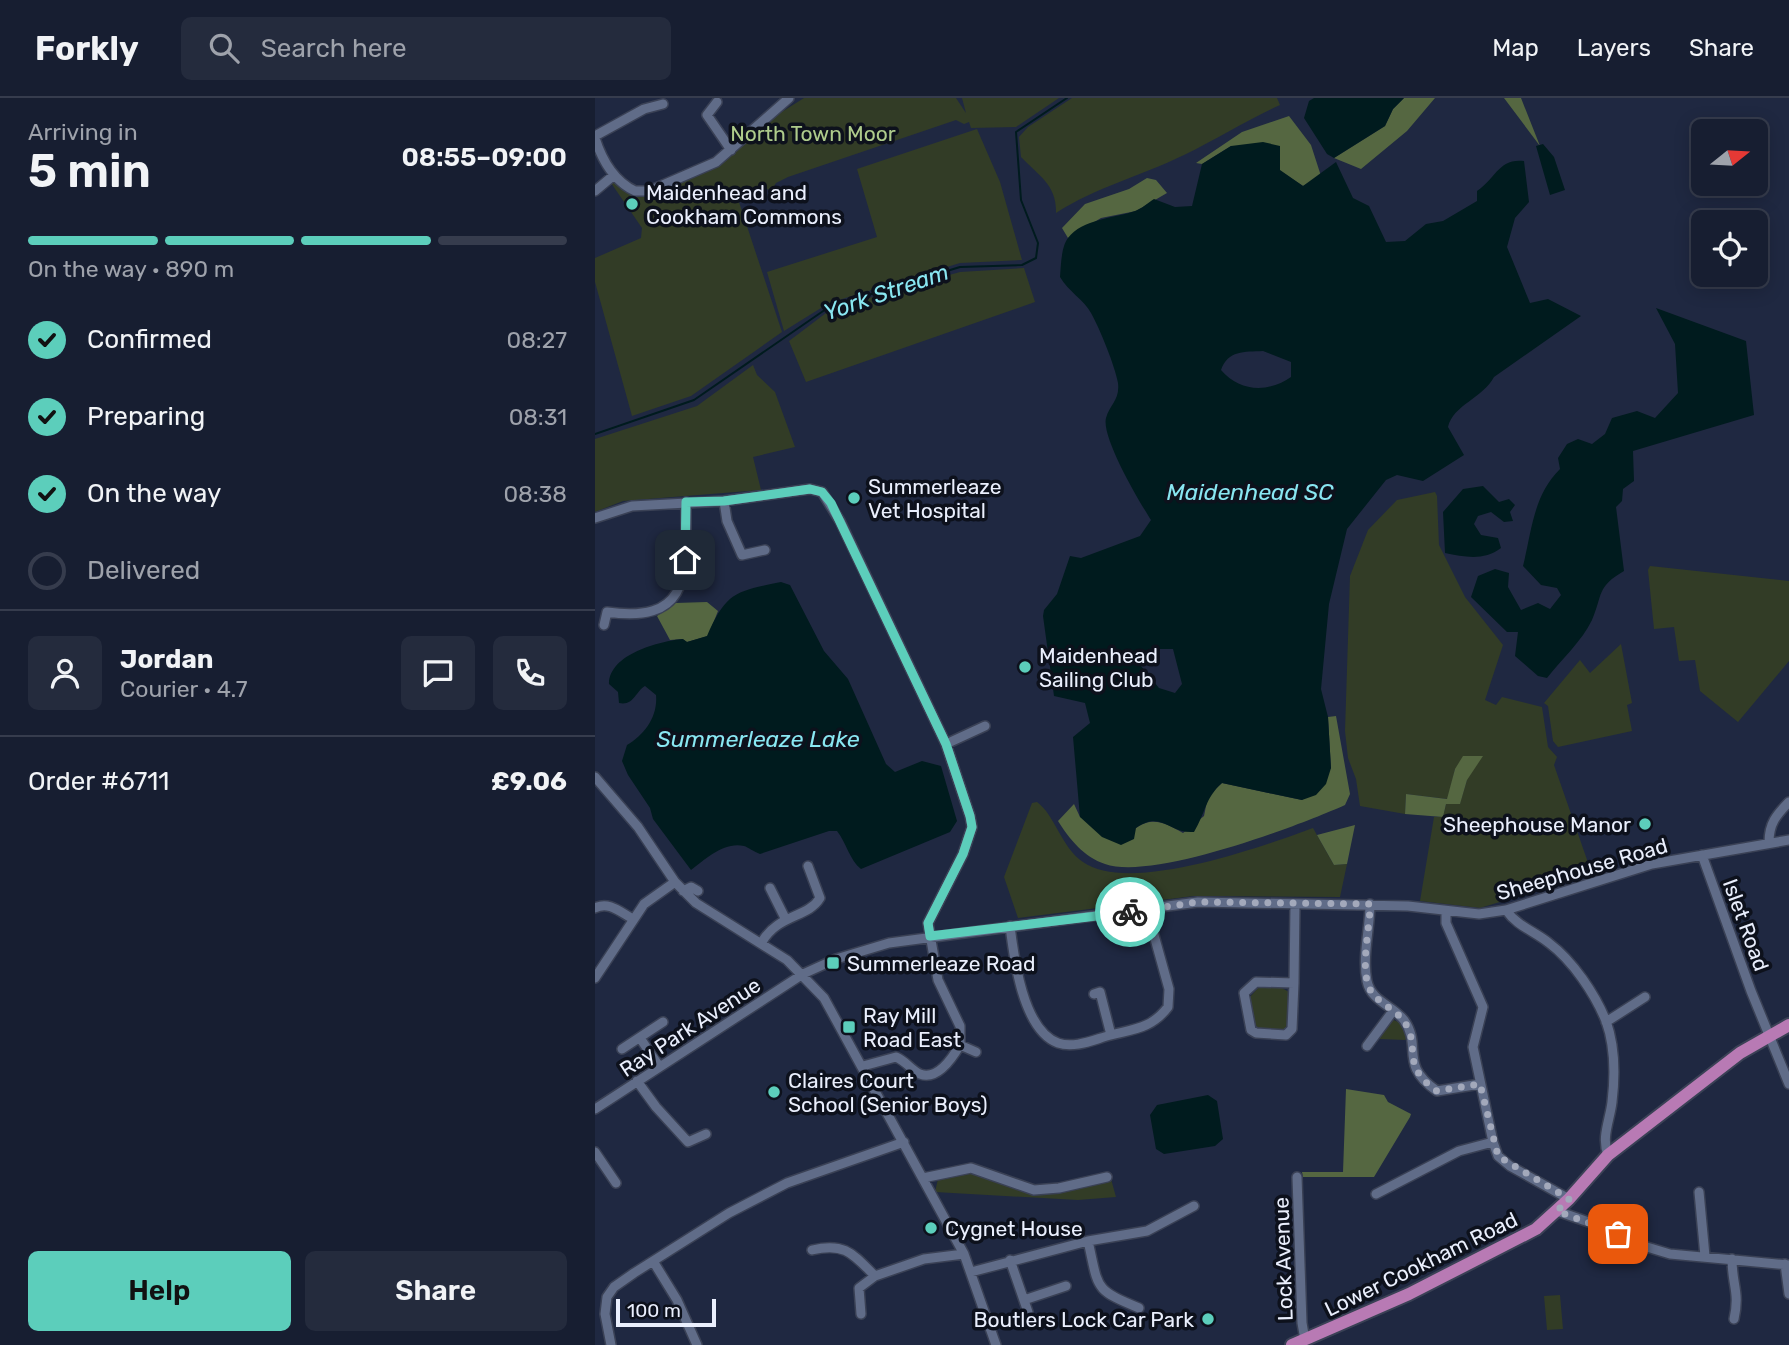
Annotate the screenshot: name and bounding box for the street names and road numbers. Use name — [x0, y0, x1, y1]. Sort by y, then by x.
street label: Sheephouse Road — [1494, 833, 1670, 905]
street label: Islet Road — [1718, 875, 1774, 975]
street label: Ray Park Avenue — [615, 972, 765, 1082]
street label: Lock Avenue — [1268, 1197, 1298, 1321]
street label: Lower Cookham Road — [1321, 1206, 1521, 1322]

